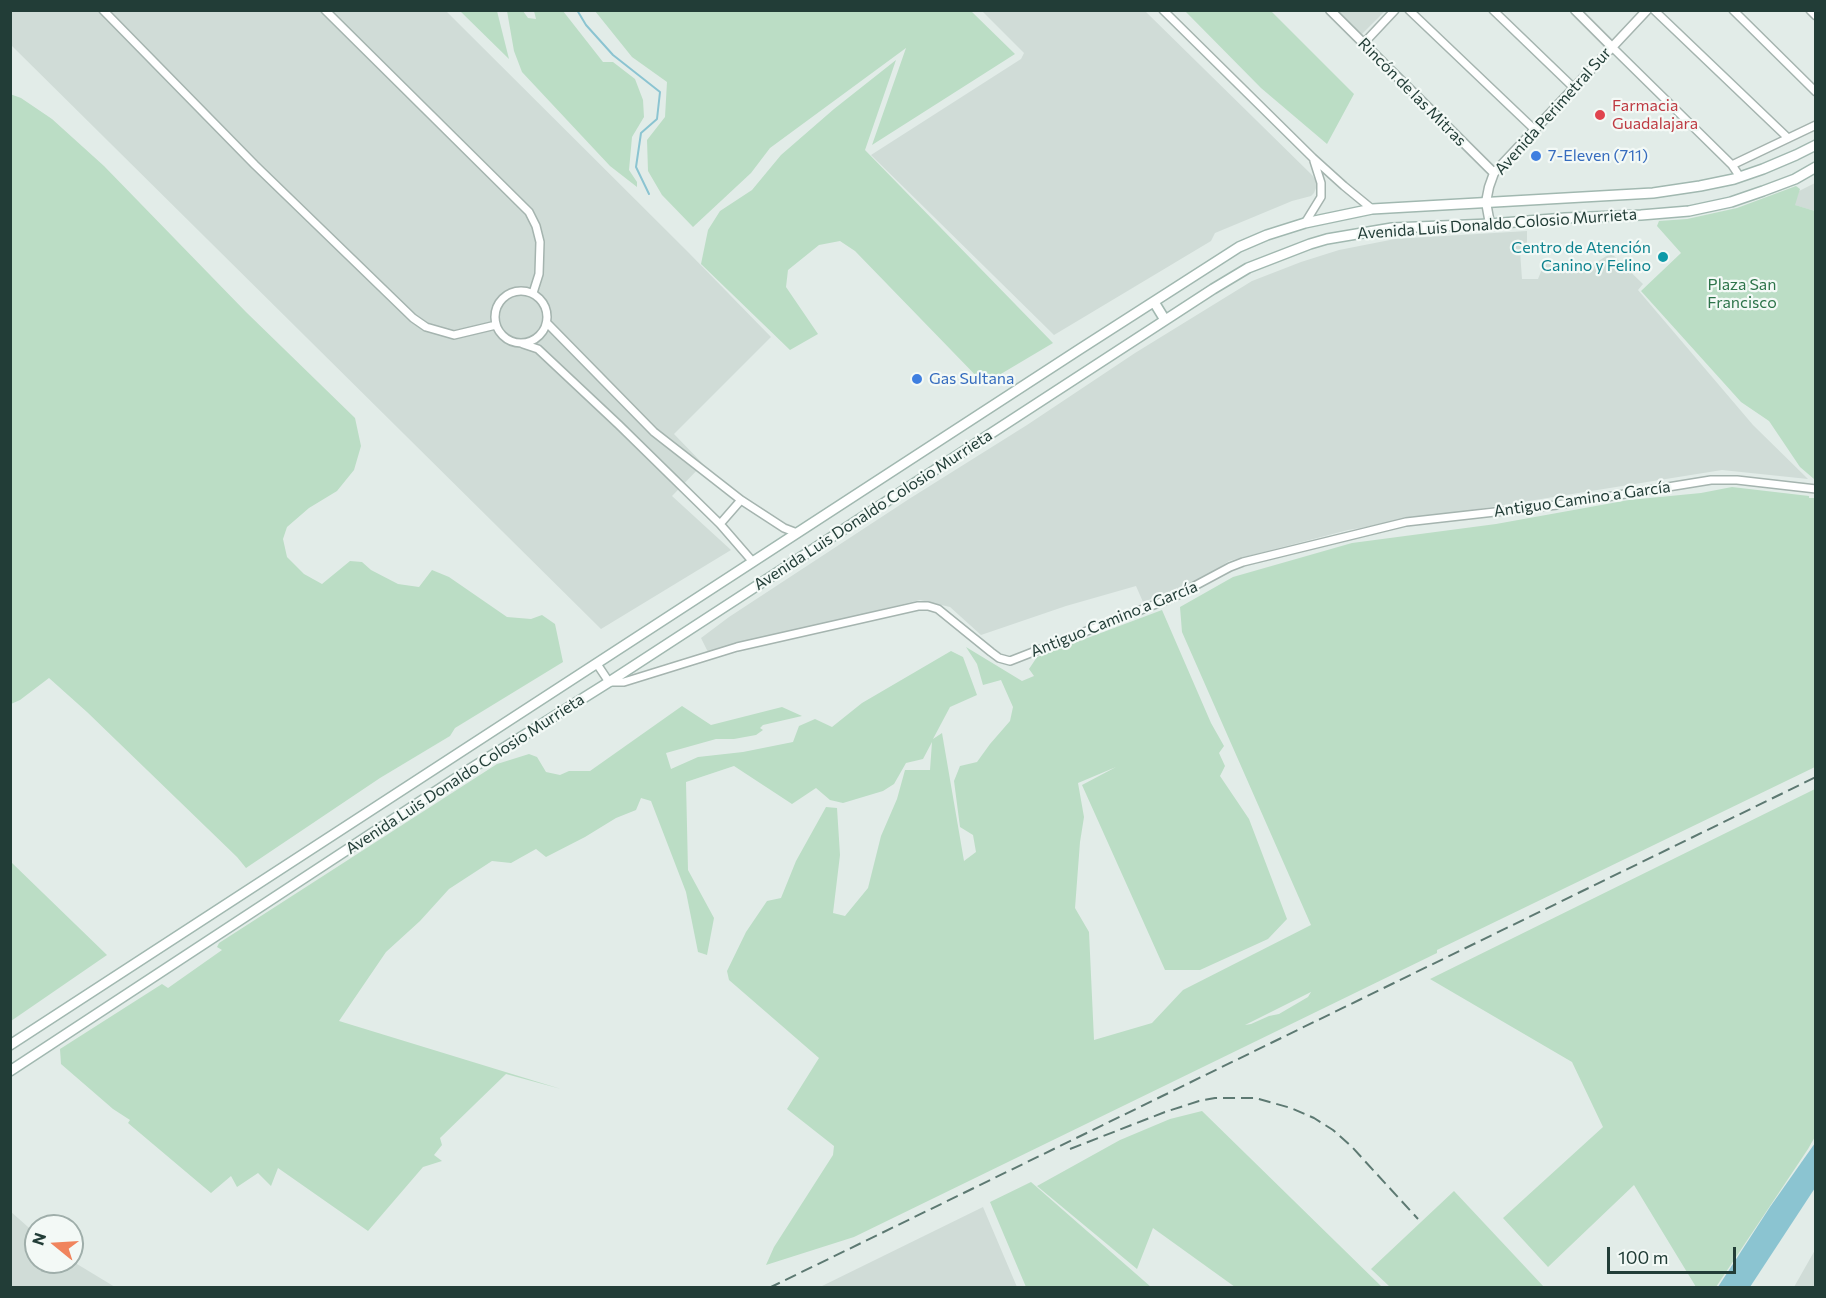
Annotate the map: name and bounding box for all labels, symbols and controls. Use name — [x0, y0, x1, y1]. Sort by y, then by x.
street label: Rincón de las Mitras — [1354, 34, 1470, 150]
street label: Avenida Perimetral Sur — [1491, 43, 1615, 179]
place label: Farmacia Guadalajara — [1612, 96, 1698, 134]
marker: Farmacia Guadalajara — [1593, 108, 1607, 122]
place label: 7-Eleven (711) — [1548, 146, 1648, 166]
marker: 7-Eleven (711) — [1529, 149, 1543, 163]
street label: Avenida Luis Donaldo Colosio Murrieta — [1356, 205, 1638, 243]
place label: Centro de Atención Canino y Felino — [1511, 238, 1651, 276]
marker: Centro de Atención Canino y Felino — [1656, 250, 1670, 264]
park label: Plaza San Francisco — [1707, 275, 1777, 313]
place label: Gas Sultana — [929, 369, 1014, 389]
marker: Gas Sultana — [910, 372, 924, 386]
street label: Avenida Luis Donaldo Colosio Murrieta — [750, 426, 996, 594]
street label: Antiguo Camino a García — [1492, 477, 1672, 521]
street label: Antiguo Camino a García — [1028, 577, 1200, 661]
street label: Avenida Luis Donaldo Colosio Murrieta — [342, 690, 588, 858]
north arrow — [24, 1214, 84, 1274]
text: N — [27, 1230, 49, 1248]
scale bar — [1610, 1235, 1739, 1273]
text: 100 m — [1618, 1246, 1668, 1268]

